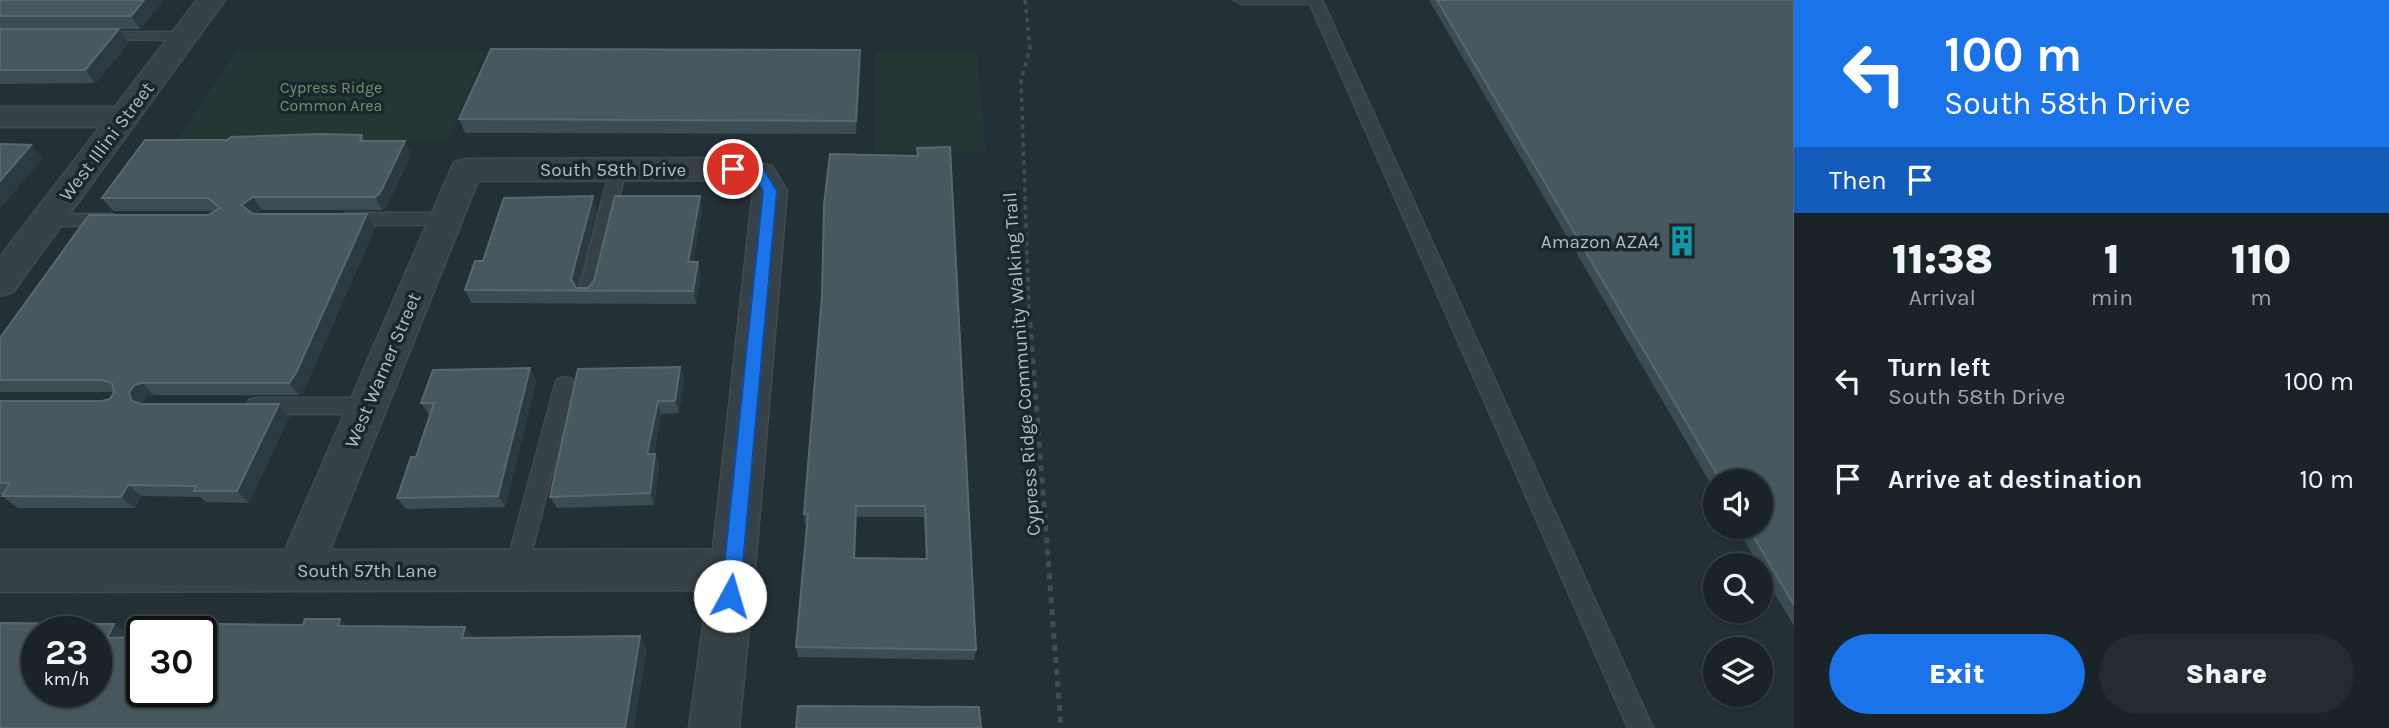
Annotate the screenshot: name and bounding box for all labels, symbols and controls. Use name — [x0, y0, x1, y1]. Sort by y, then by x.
text: 100 m — [1944, 26, 2082, 83]
icon: left — [1829, 28, 1920, 119]
street label: West Illini Street — [55, 78, 159, 205]
park label: Cypress Ridge Common Area — [280, 78, 382, 115]
text: South 58th Drive — [1944, 85, 2191, 122]
pin — [703, 139, 763, 199]
icon: arrive — [714, 150, 752, 188]
street label: South 58th Drive — [540, 159, 686, 181]
icon: arrive — [1901, 161, 1939, 199]
text: Then — [1829, 165, 1887, 196]
street label: Cypress Ridge Community Walking Trail — [999, 191, 1045, 537]
building icon: Amazon AZA4 — [1665, 224, 1699, 258]
place label: Amazon AZA4 — [1541, 231, 1659, 253]
text: 11:38 — [1892, 234, 1993, 284]
text: 1 — [2104, 234, 2120, 284]
text: 110 — [2231, 234, 2291, 284]
text: Arrival — [1909, 284, 1976, 311]
text: min — [2091, 284, 2133, 311]
text: m — [2250, 284, 2272, 311]
street label: West Warner Street — [340, 290, 426, 451]
text: Turn left — [1888, 352, 1990, 383]
icon: left — [1829, 362, 1867, 400]
text: 100 m — [2284, 366, 2354, 397]
text: South 58th Drive — [1888, 383, 2065, 410]
icon: arrive — [1829, 460, 1867, 498]
text: Arrive at destination — [1888, 464, 2142, 495]
text: 10 m — [2299, 464, 2354, 495]
map controls — [1703, 469, 1773, 707]
button: sound — [1703, 469, 1773, 539]
button: search — [1703, 553, 1773, 623]
position arrow — [693, 559, 767, 633]
street label: South 57th Lane — [297, 560, 437, 582]
speed limit sign: 30 — [126, 616, 217, 707]
text: 23 — [45, 632, 88, 673]
button: Exit — [1829, 634, 2085, 714]
button: Share — [2099, 634, 2354, 714]
button: layers — [1703, 637, 1773, 707]
text: km/h — [44, 668, 89, 690]

